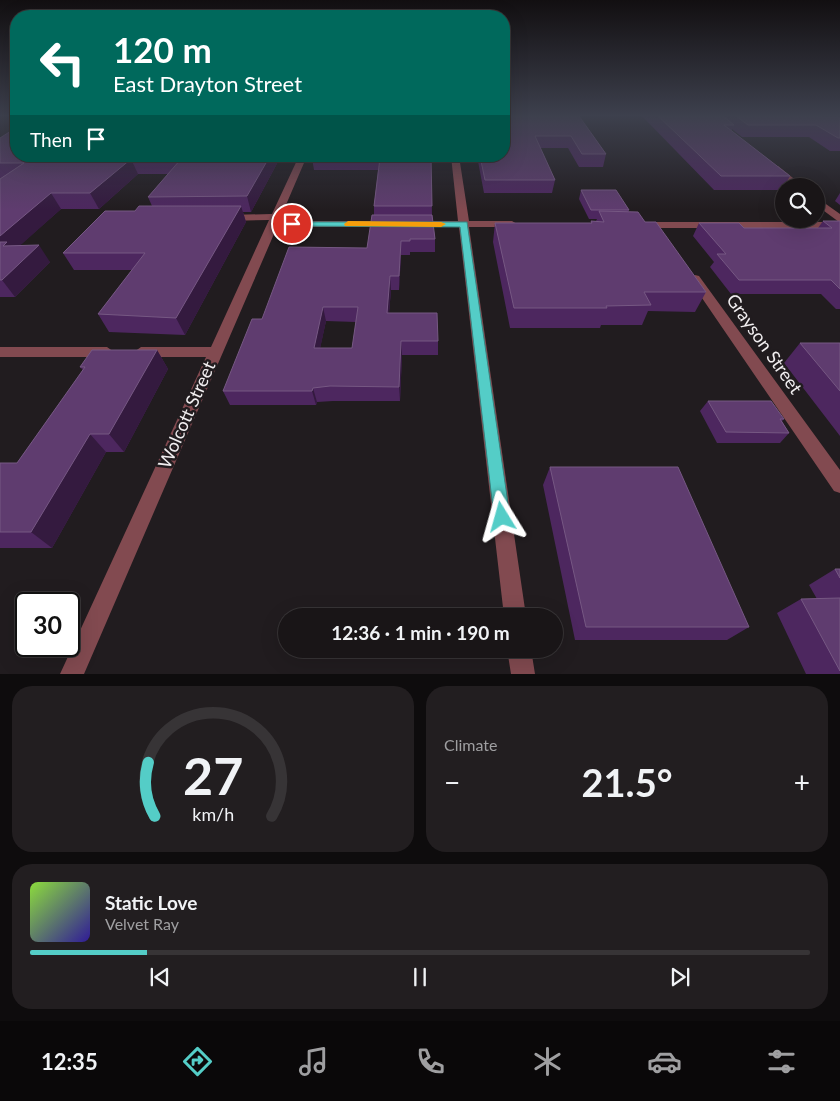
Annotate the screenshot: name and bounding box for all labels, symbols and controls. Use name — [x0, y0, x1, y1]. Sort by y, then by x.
text: 120 m — [113, 28, 212, 70]
icon: left — [30, 30, 95, 95]
text: East Drayton Street — [113, 70, 302, 97]
icon: arrive — [82, 125, 110, 153]
text: Then — [30, 128, 72, 151]
map controls — [775, 178, 825, 228]
button: search — [775, 178, 825, 228]
pin — [271, 203, 313, 245]
icon: arrive — [278, 210, 306, 238]
street label: Grayson Street — [722, 289, 808, 398]
street label: Wolcott Street — [153, 357, 220, 472]
position arrow — [475, 490, 527, 542]
speed limit sign: 30 — [15, 592, 80, 657]
text: 12:36 · 1 min · 190 m — [331, 621, 510, 644]
text: Climate — [444, 735, 497, 754]
text: 27 — [183, 744, 243, 806]
text: 21.5° — [582, 759, 672, 805]
text: − — [444, 765, 460, 799]
text: + — [794, 765, 810, 799]
text: km/h — [192, 803, 234, 825]
text: Static Love — [105, 891, 197, 914]
text: Velvet Ray — [105, 914, 179, 933]
icon: previous — [146, 963, 174, 991]
icon: pause — [406, 963, 434, 991]
icon: next — [666, 963, 694, 991]
icon: directions — [180, 1044, 215, 1079]
icon: music — [296, 1044, 331, 1079]
icon: phone — [413, 1044, 448, 1079]
icon: climate — [530, 1044, 565, 1079]
icon: car — [647, 1044, 682, 1079]
icon: filters — [764, 1044, 799, 1079]
text: 12:35 — [41, 1048, 98, 1075]

